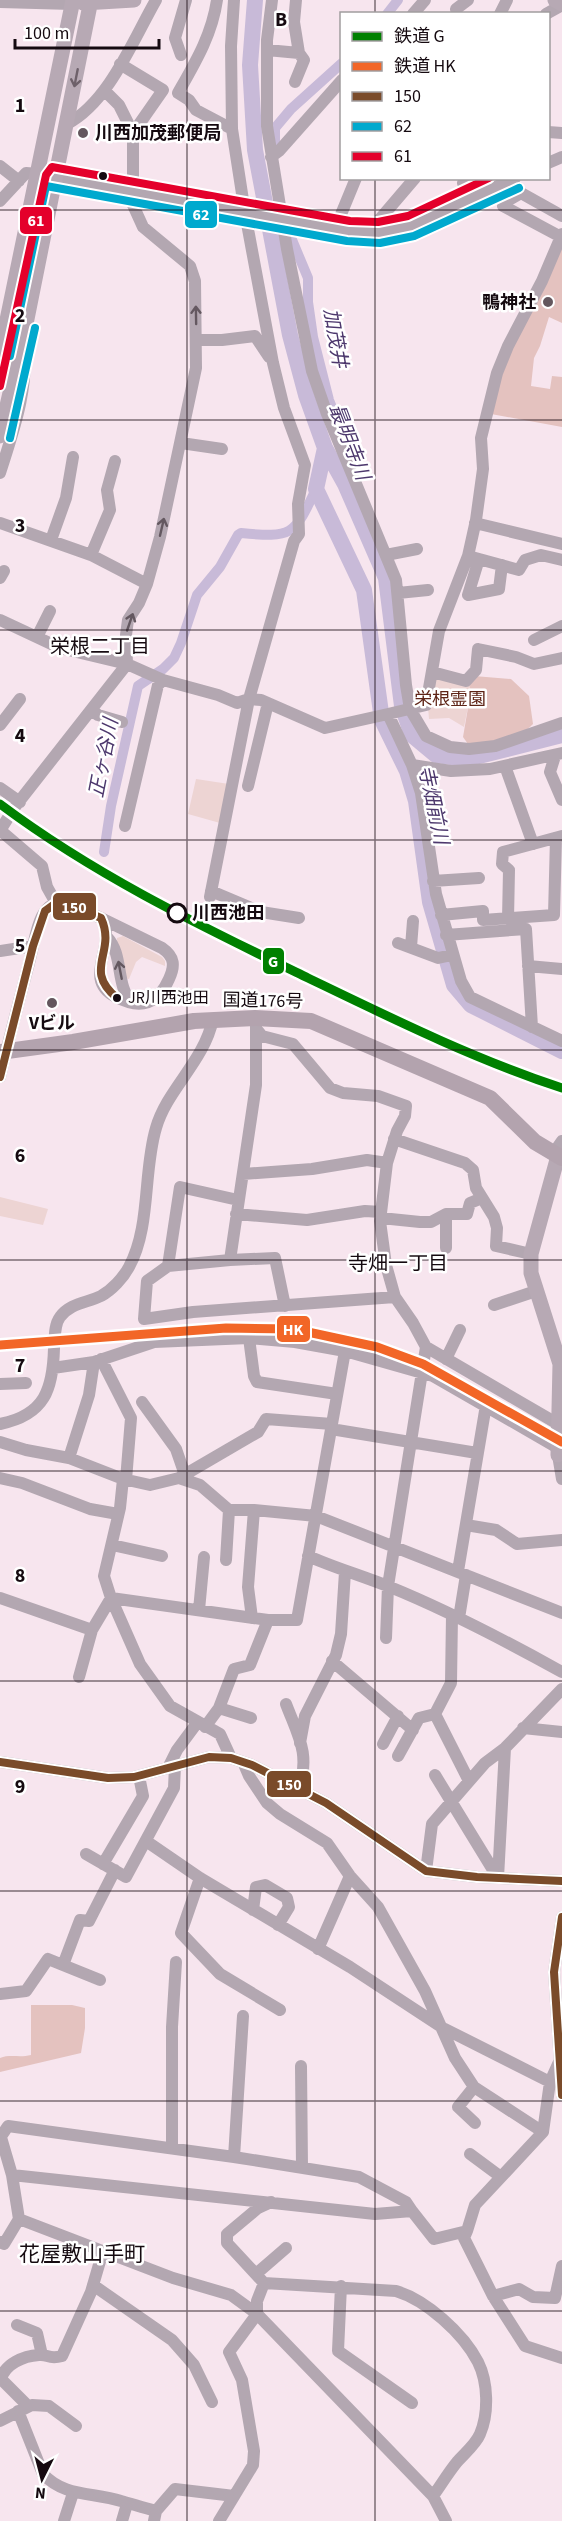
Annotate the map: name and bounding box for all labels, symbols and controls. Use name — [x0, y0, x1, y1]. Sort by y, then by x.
text: B — [275, 6, 287, 34]
scale bar — [15, 12, 159, 50]
legend — [340, 12, 550, 180]
text: 100 m — [24, 21, 69, 46]
text: 鉄道 G — [394, 24, 445, 49]
text: 鉄道 HK — [394, 54, 456, 79]
one-way arrow — [70, 68, 81, 87]
text: 150 — [394, 84, 421, 109]
text: 1 — [15, 92, 25, 120]
text: 62 — [394, 114, 412, 139]
place label: 川西加茂郵便局 — [95, 121, 221, 146]
marker: 川西加茂郵便局 — [76, 126, 90, 140]
text: 61 — [394, 144, 412, 169]
unlabelled marker — [97, 170, 109, 182]
line badge: 62 — [184, 200, 218, 229]
text: 62 — [193, 204, 209, 226]
line badge: 61 — [19, 206, 53, 235]
text: 61 — [28, 210, 44, 232]
place label: 鴨神社 — [482, 290, 536, 315]
marker: 鴨神社 — [541, 295, 555, 309]
text: 2 — [15, 302, 25, 330]
one-way arrow — [190, 305, 201, 325]
water label: 加茂井 — [316, 306, 354, 372]
water label: 最明寺川 — [322, 400, 377, 486]
text: 3 — [15, 512, 25, 540]
one-way arrow — [157, 518, 169, 537]
one-way arrow — [125, 613, 136, 632]
district label: 栄根二丁目 — [50, 633, 150, 661]
park label: 栄根霊園 — [414, 687, 486, 712]
water label: 正ヶ谷川 — [83, 714, 126, 800]
text: 4 — [15, 722, 26, 750]
water label: 寺畑前川 — [411, 763, 455, 849]
line badge: 150 — [52, 892, 97, 921]
text: 150 — [61, 897, 87, 919]
place label: 川西池田 — [192, 901, 264, 926]
marker: 川西池田 — [167, 903, 187, 923]
text: 5 — [15, 932, 25, 960]
line badge: G — [262, 947, 285, 975]
text: G — [268, 951, 278, 973]
one-way arrow — [114, 961, 125, 980]
place label: JR川西池田 — [128, 987, 209, 1009]
street label: 国道176号 — [222, 988, 304, 1014]
marker: JR川西池田 — [111, 992, 123, 1004]
marker: Vビル — [45, 996, 59, 1010]
place label: Vビル — [28, 1011, 75, 1036]
text: 6 — [15, 1142, 25, 1170]
district label: 寺畑一丁目 — [348, 1250, 448, 1278]
line badge: HK — [276, 1315, 311, 1343]
text: HK — [283, 1319, 303, 1341]
text: 7 — [15, 1352, 25, 1380]
text: 8 — [15, 1562, 25, 1590]
line badge: 150 — [266, 1770, 312, 1798]
text: 9 — [15, 1773, 25, 1801]
text: 150 — [276, 1774, 302, 1796]
district label: 花屋敷山手町 — [19, 2239, 145, 2269]
north arrow — [12, 2449, 72, 2509]
text: N — [34, 2481, 47, 2504]

